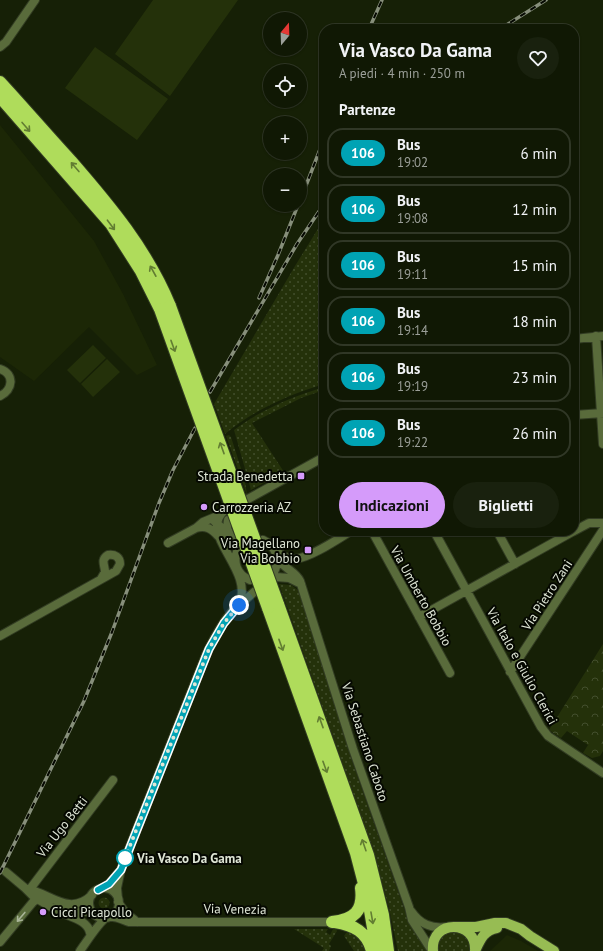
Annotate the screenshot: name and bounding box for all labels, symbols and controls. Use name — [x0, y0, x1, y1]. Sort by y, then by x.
north arrow — [263, 12, 307, 56]
map controls — [263, 12, 307, 212]
button: heart — [517, 37, 559, 79]
text: Via Vasco Da Gama — [339, 38, 492, 62]
button: locate — [263, 64, 307, 108]
text: A piedi · 4 min · 250 m — [339, 65, 465, 82]
text: Partenze — [339, 100, 396, 119]
button: + — [263, 116, 307, 160]
one-way arrow — [21, 121, 30, 132]
text: Bus — [397, 135, 420, 154]
text: 106 — [351, 144, 375, 162]
text: 6 min — [520, 144, 557, 163]
text: 19:02 — [397, 154, 428, 171]
one-way arrow — [71, 162, 80, 172]
button: − — [263, 168, 307, 212]
text: Bus — [397, 191, 420, 210]
text: 106 — [351, 200, 375, 218]
text: 12 min — [512, 200, 557, 219]
text: 19:08 — [397, 210, 428, 227]
one-way arrow — [107, 219, 115, 230]
text: Bus — [397, 247, 420, 266]
text: 106 — [351, 256, 375, 274]
text: 15 min — [512, 256, 557, 275]
one-way arrow — [149, 265, 156, 277]
text: 19:11 — [397, 266, 428, 283]
text: Bus — [397, 303, 420, 322]
text: 106 — [351, 312, 375, 330]
text: 18 min — [512, 312, 557, 331]
text: 19:14 — [397, 322, 428, 339]
one-way arrow — [170, 339, 178, 351]
text: Bus — [397, 359, 420, 378]
text: 106 — [351, 368, 375, 386]
text: 23 min — [512, 368, 557, 387]
text: 19:19 — [397, 378, 428, 395]
text: Bus — [397, 415, 420, 434]
text: 106 — [351, 424, 375, 442]
text: 26 min — [512, 424, 557, 443]
text: 19:22 — [397, 434, 428, 451]
one-way arrow — [217, 442, 225, 454]
place label: Strada Benedetta — [197, 468, 293, 485]
marker: Strada Benedetta — [296, 471, 306, 481]
button: Indicazioni — [339, 482, 445, 528]
button: Biglietti — [453, 482, 559, 528]
place label: Carrozzeria AZ — [212, 499, 291, 516]
marker: Carrozzeria AZ — [199, 502, 209, 512]
place label: Via Magellano Via Bobbio — [220, 535, 300, 567]
street label: Via Umberto Bobbio — [386, 542, 456, 649]
marker: Via Magellano Via Bobbio — [303, 545, 313, 555]
street label: Via Pietro Zani — [517, 556, 576, 634]
your location — [229, 595, 249, 615]
street label: Via Italo e Giulio Clerici — [482, 604, 561, 727]
one-way arrow — [278, 638, 286, 650]
street label: Via Sebastiano Caboto — [337, 679, 392, 804]
one-way arrow — [316, 717, 324, 729]
one-way arrow — [322, 760, 330, 772]
street label: Via Ugo Betti — [32, 793, 91, 862]
one-way arrow — [360, 838, 367, 851]
marker: Via Vasco Da Gama — [116, 849, 134, 867]
place label: Via Vasco Da Gama — [136, 850, 242, 867]
street label: Via Venezia — [202, 900, 267, 918]
place label: Cicci Picapollo — [51, 904, 132, 921]
marker: Cicci Picapollo — [38, 907, 48, 917]
one-way arrow — [368, 911, 376, 924]
one-way arrow — [16, 912, 25, 923]

